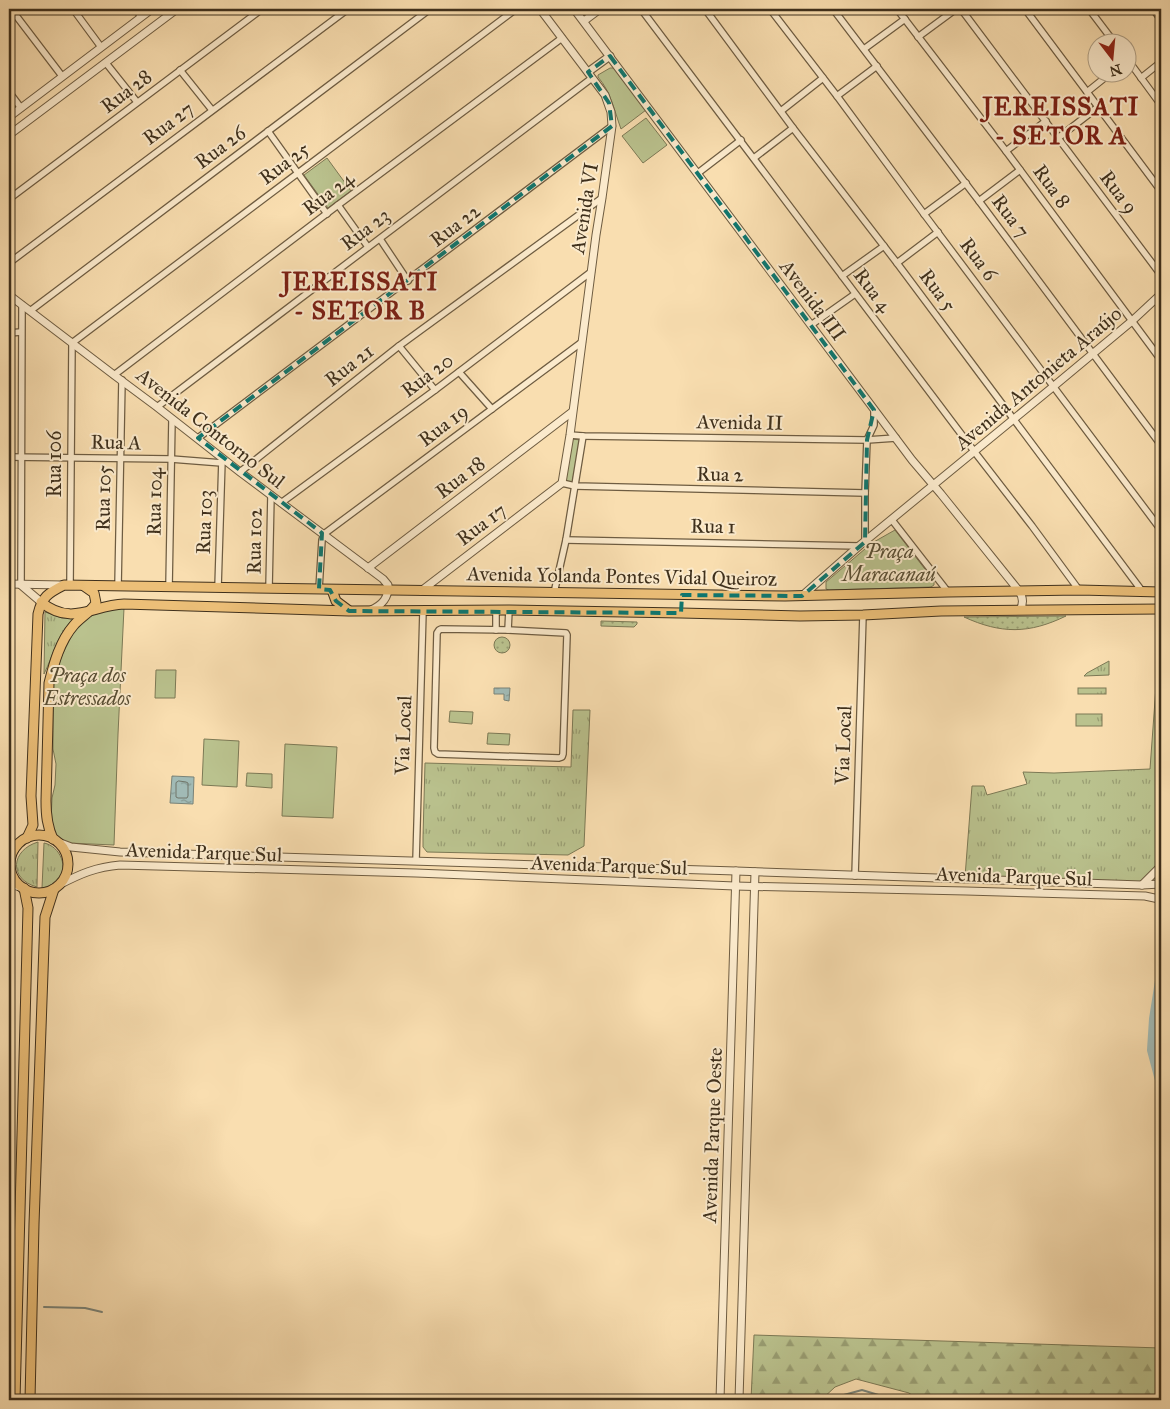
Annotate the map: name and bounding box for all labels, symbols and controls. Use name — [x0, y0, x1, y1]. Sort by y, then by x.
north arrow — [1088, 32, 1138, 82]
text: N — [1107, 60, 1123, 80]
street label: Rua 28 — [96, 64, 156, 118]
district label: JEREISSATI - SETOR A — [979, 91, 1140, 151]
street label: Rua 27 — [138, 96, 198, 150]
street label: Rua 26 — [190, 120, 251, 174]
street label: Rua 25 — [254, 136, 314, 190]
street label: Rua 8 — [1028, 160, 1076, 212]
street label: Avenida VI — [565, 161, 603, 256]
street label: Rua 24 — [297, 165, 359, 220]
street label: Rua 9 — [1095, 166, 1143, 218]
street label: Rua 7 — [987, 190, 1035, 242]
street label: Rua 22 — [425, 198, 485, 252]
street label: Rua 23 — [336, 203, 394, 255]
street label: Rua 6 — [955, 233, 1003, 286]
street label: Avenida III — [774, 254, 851, 345]
street label: Rua 4 — [849, 263, 898, 317]
street label: Rua 5 — [914, 264, 962, 316]
district label: JEREISSATI - SETOR B — [278, 266, 439, 326]
street label: Avenida Antonieta Araújo — [949, 301, 1126, 455]
street label: Rua 21 — [320, 339, 378, 391]
street label: Rua 20 — [396, 348, 458, 402]
street label: Avenida Contorno Sul — [131, 362, 290, 494]
street label: Rua 19 — [413, 399, 473, 451]
street label: Avenida II — [696, 409, 783, 435]
street label: Rua 106 — [42, 430, 66, 498]
street label: Rua A — [90, 430, 142, 454]
street label: Rua 18 — [430, 451, 490, 503]
street label: Rua 2 — [696, 462, 744, 486]
street label: Rua 105 — [90, 465, 116, 531]
street label: Rua 104 — [141, 467, 167, 536]
street label: Rua 103 — [191, 489, 217, 555]
street label: Rua 17 — [451, 498, 511, 550]
street label: Rua 102 — [241, 507, 267, 575]
street label: Rua 1 — [690, 514, 736, 538]
park label: Praça Maracanaú — [840, 539, 936, 586]
street label: Avenida Yolanda Pontes Vidal Queiroz — [466, 561, 777, 591]
park label: Praça dos Estressados — [42, 663, 132, 710]
street label: Via Local — [390, 694, 416, 776]
street label: Via Local — [830, 704, 856, 786]
street label: Avenida Parque Sul — [124, 837, 283, 868]
street label: Avenida Parque Sul — [529, 850, 688, 881]
street label: Avenida Parque Sul — [934, 861, 1093, 892]
street label: Avenida Parque Oeste — [697, 1047, 728, 1224]

